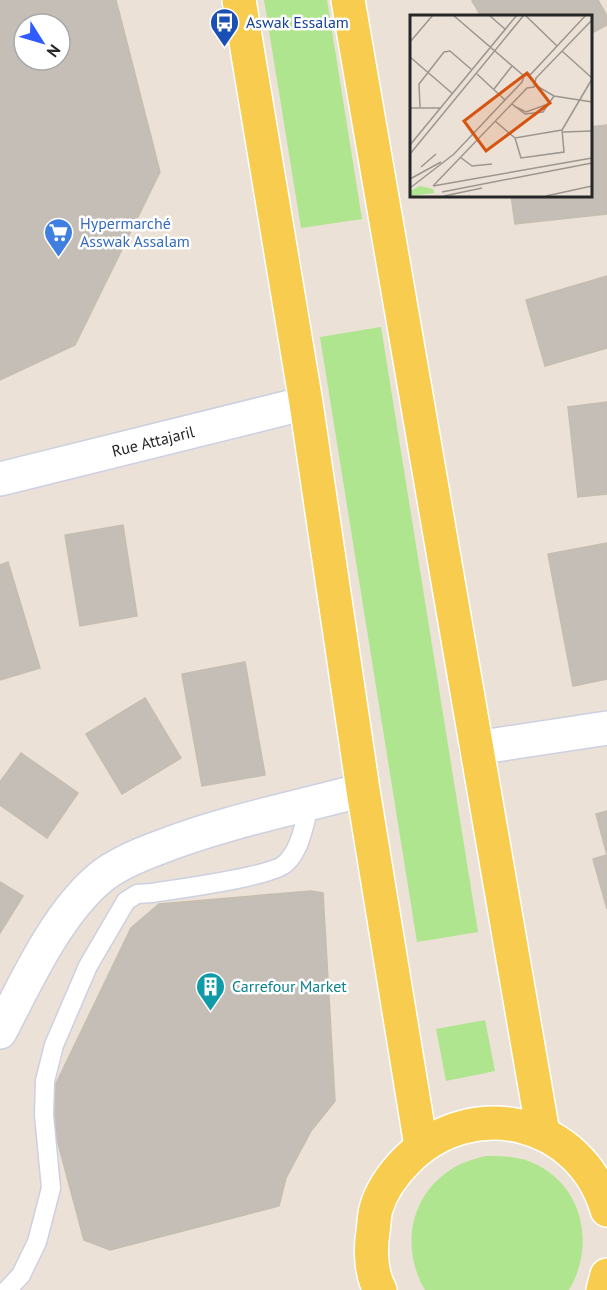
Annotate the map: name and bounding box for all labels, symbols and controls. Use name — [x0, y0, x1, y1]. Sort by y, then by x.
bus stop icon: Aswak Essalam — [209, 6, 241, 48]
north arrow — [12, 12, 72, 72]
place label: Aswak Essalam — [246, 12, 349, 32]
inset map — [410, 15, 592, 196]
text: N — [43, 41, 65, 61]
place label: Hypermarché Asswak Assalam — [80, 213, 190, 251]
supermarket icon: Hypermarché Asswak Assalam — [43, 216, 75, 258]
street label: Rue Attajaril — [110, 421, 197, 461]
building icon: Carrefour Market — [195, 970, 227, 1012]
place label: Carrefour Market — [232, 976, 347, 996]

